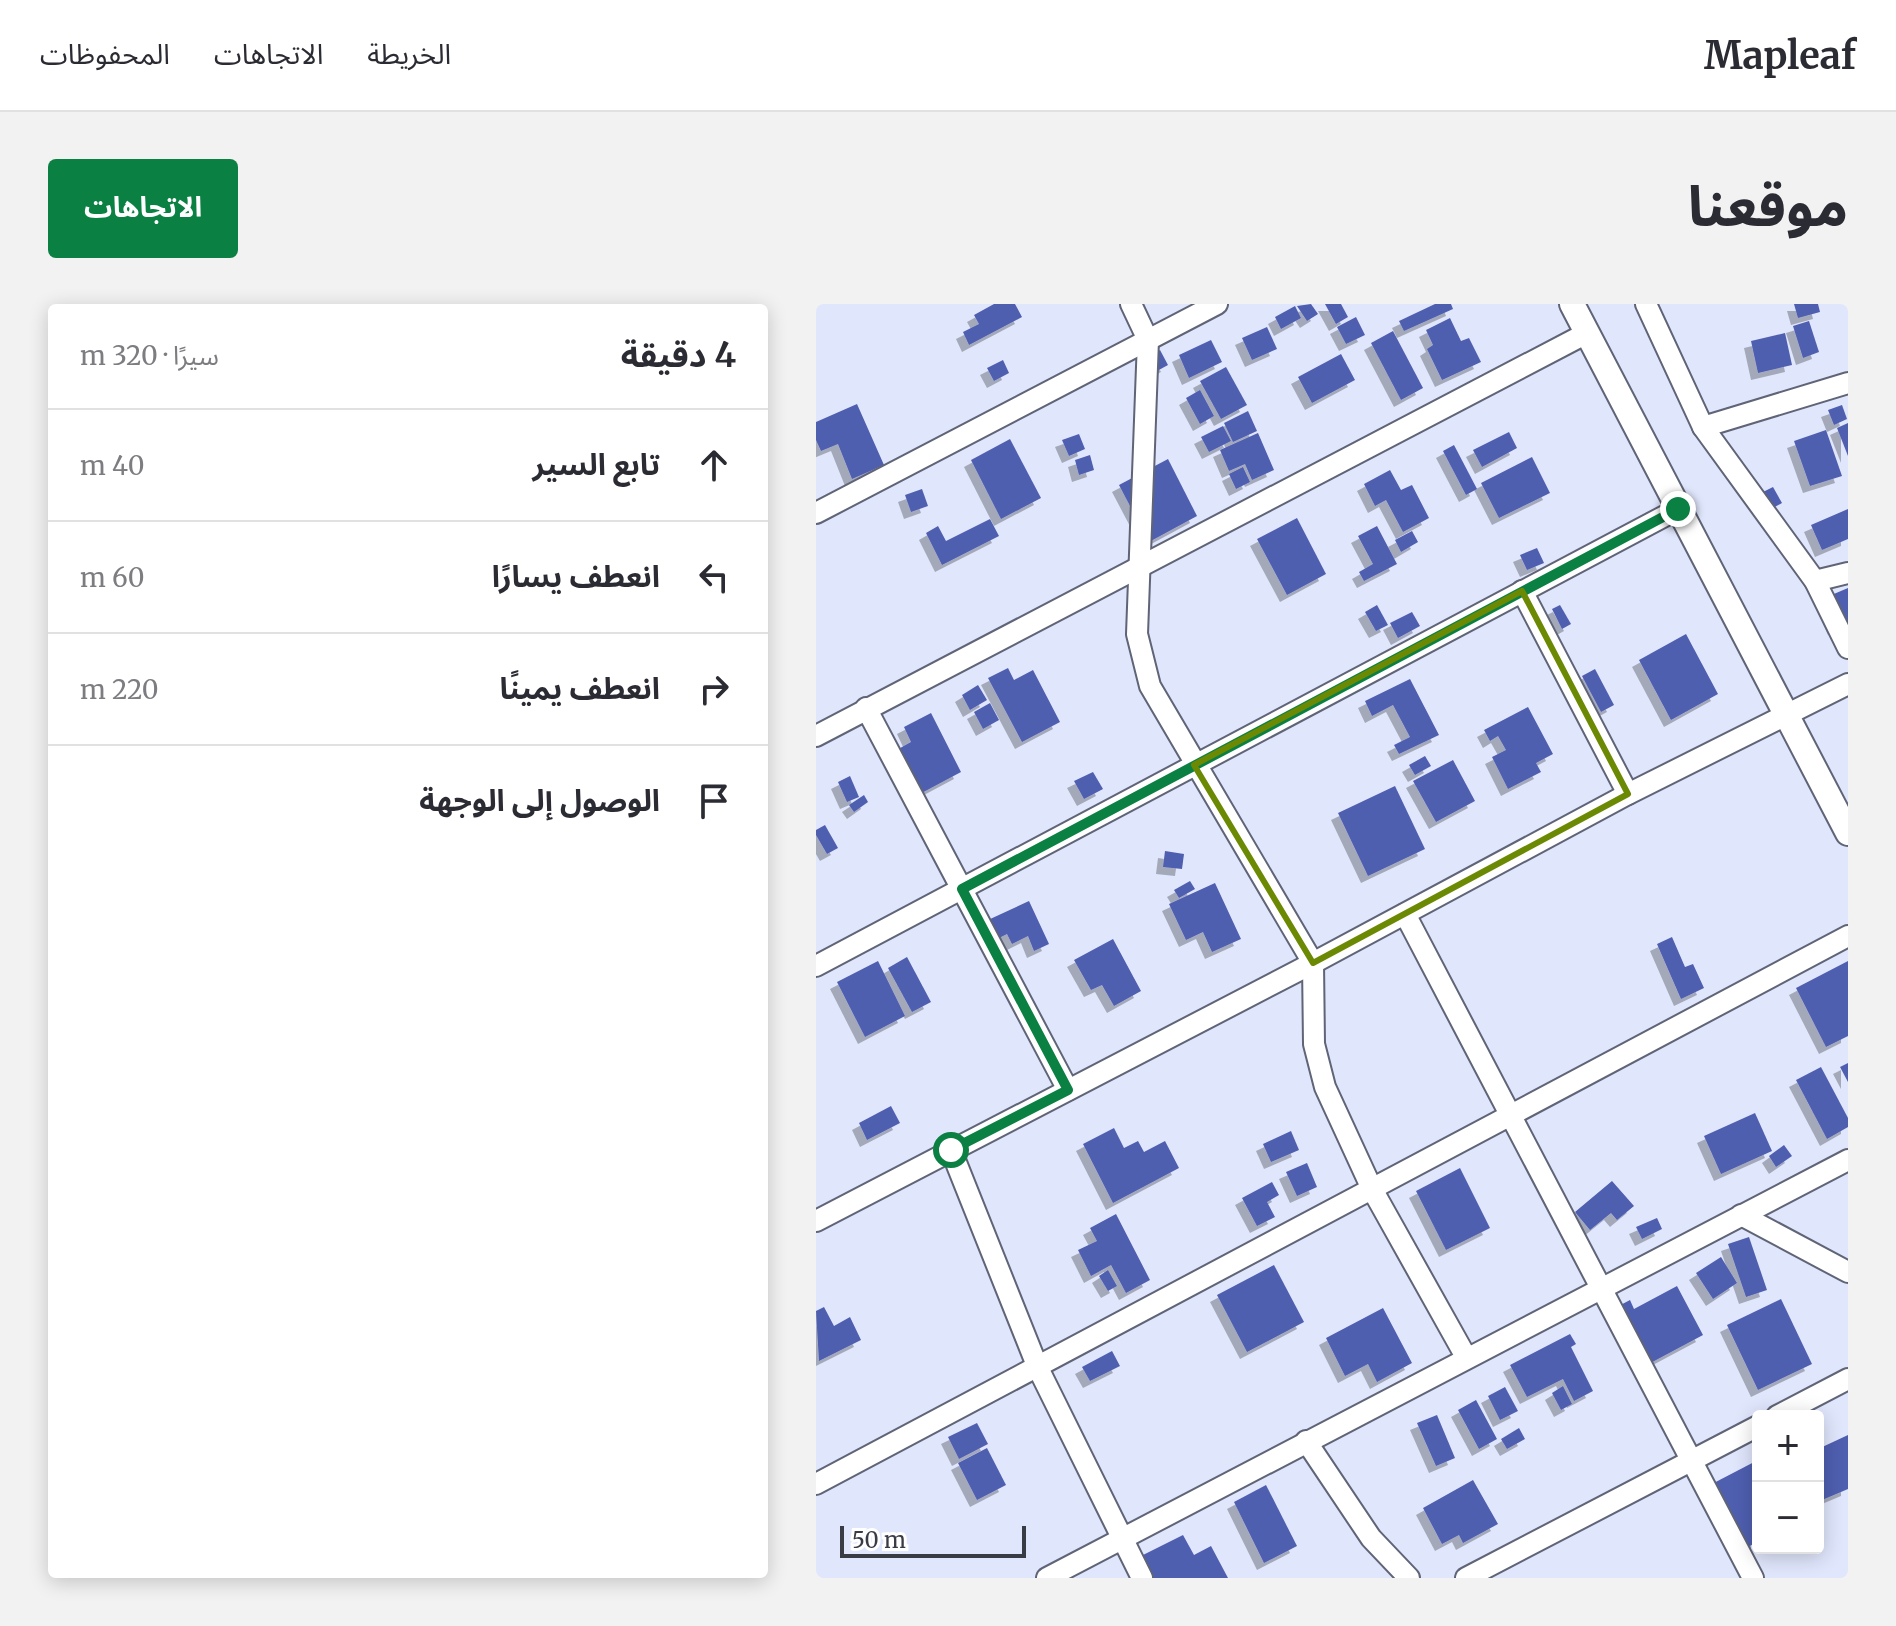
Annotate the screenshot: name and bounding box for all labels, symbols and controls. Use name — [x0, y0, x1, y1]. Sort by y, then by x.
text: Mapleaf — [1704, 32, 1856, 79]
text: المحفوظات — [40, 36, 170, 72]
text: الاتجاهات — [214, 36, 323, 72]
text: الخريطة — [367, 36, 451, 72]
button: الاتجاهات — [48, 159, 238, 258]
text: موقعنا — [1688, 171, 1848, 241]
text: 4 دقيقة — [621, 334, 736, 376]
text: سيرًا · 320 m — [80, 339, 219, 372]
icon: ahead — [692, 443, 736, 487]
text: تابع السير — [533, 445, 660, 483]
text: 40 m — [80, 449, 144, 482]
route end — [1660, 491, 1696, 527]
icon: left — [692, 555, 736, 599]
text: انعطف يسارًا — [492, 557, 660, 595]
text: 60 m — [80, 561, 144, 594]
icon: right — [692, 667, 736, 711]
text: انعطف يمينًا — [500, 669, 660, 707]
text: 220 m — [80, 673, 159, 706]
icon: arrive — [692, 779, 736, 823]
text: الوصول إلى الوجهة — [419, 781, 660, 819]
route start — [933, 1132, 969, 1168]
map controls — [1752, 1410, 1824, 1554]
button: + — [1752, 1410, 1824, 1482]
button: − — [1752, 1482, 1824, 1554]
scale bar — [840, 1522, 1026, 1558]
text: 50 m — [852, 1526, 906, 1554]

